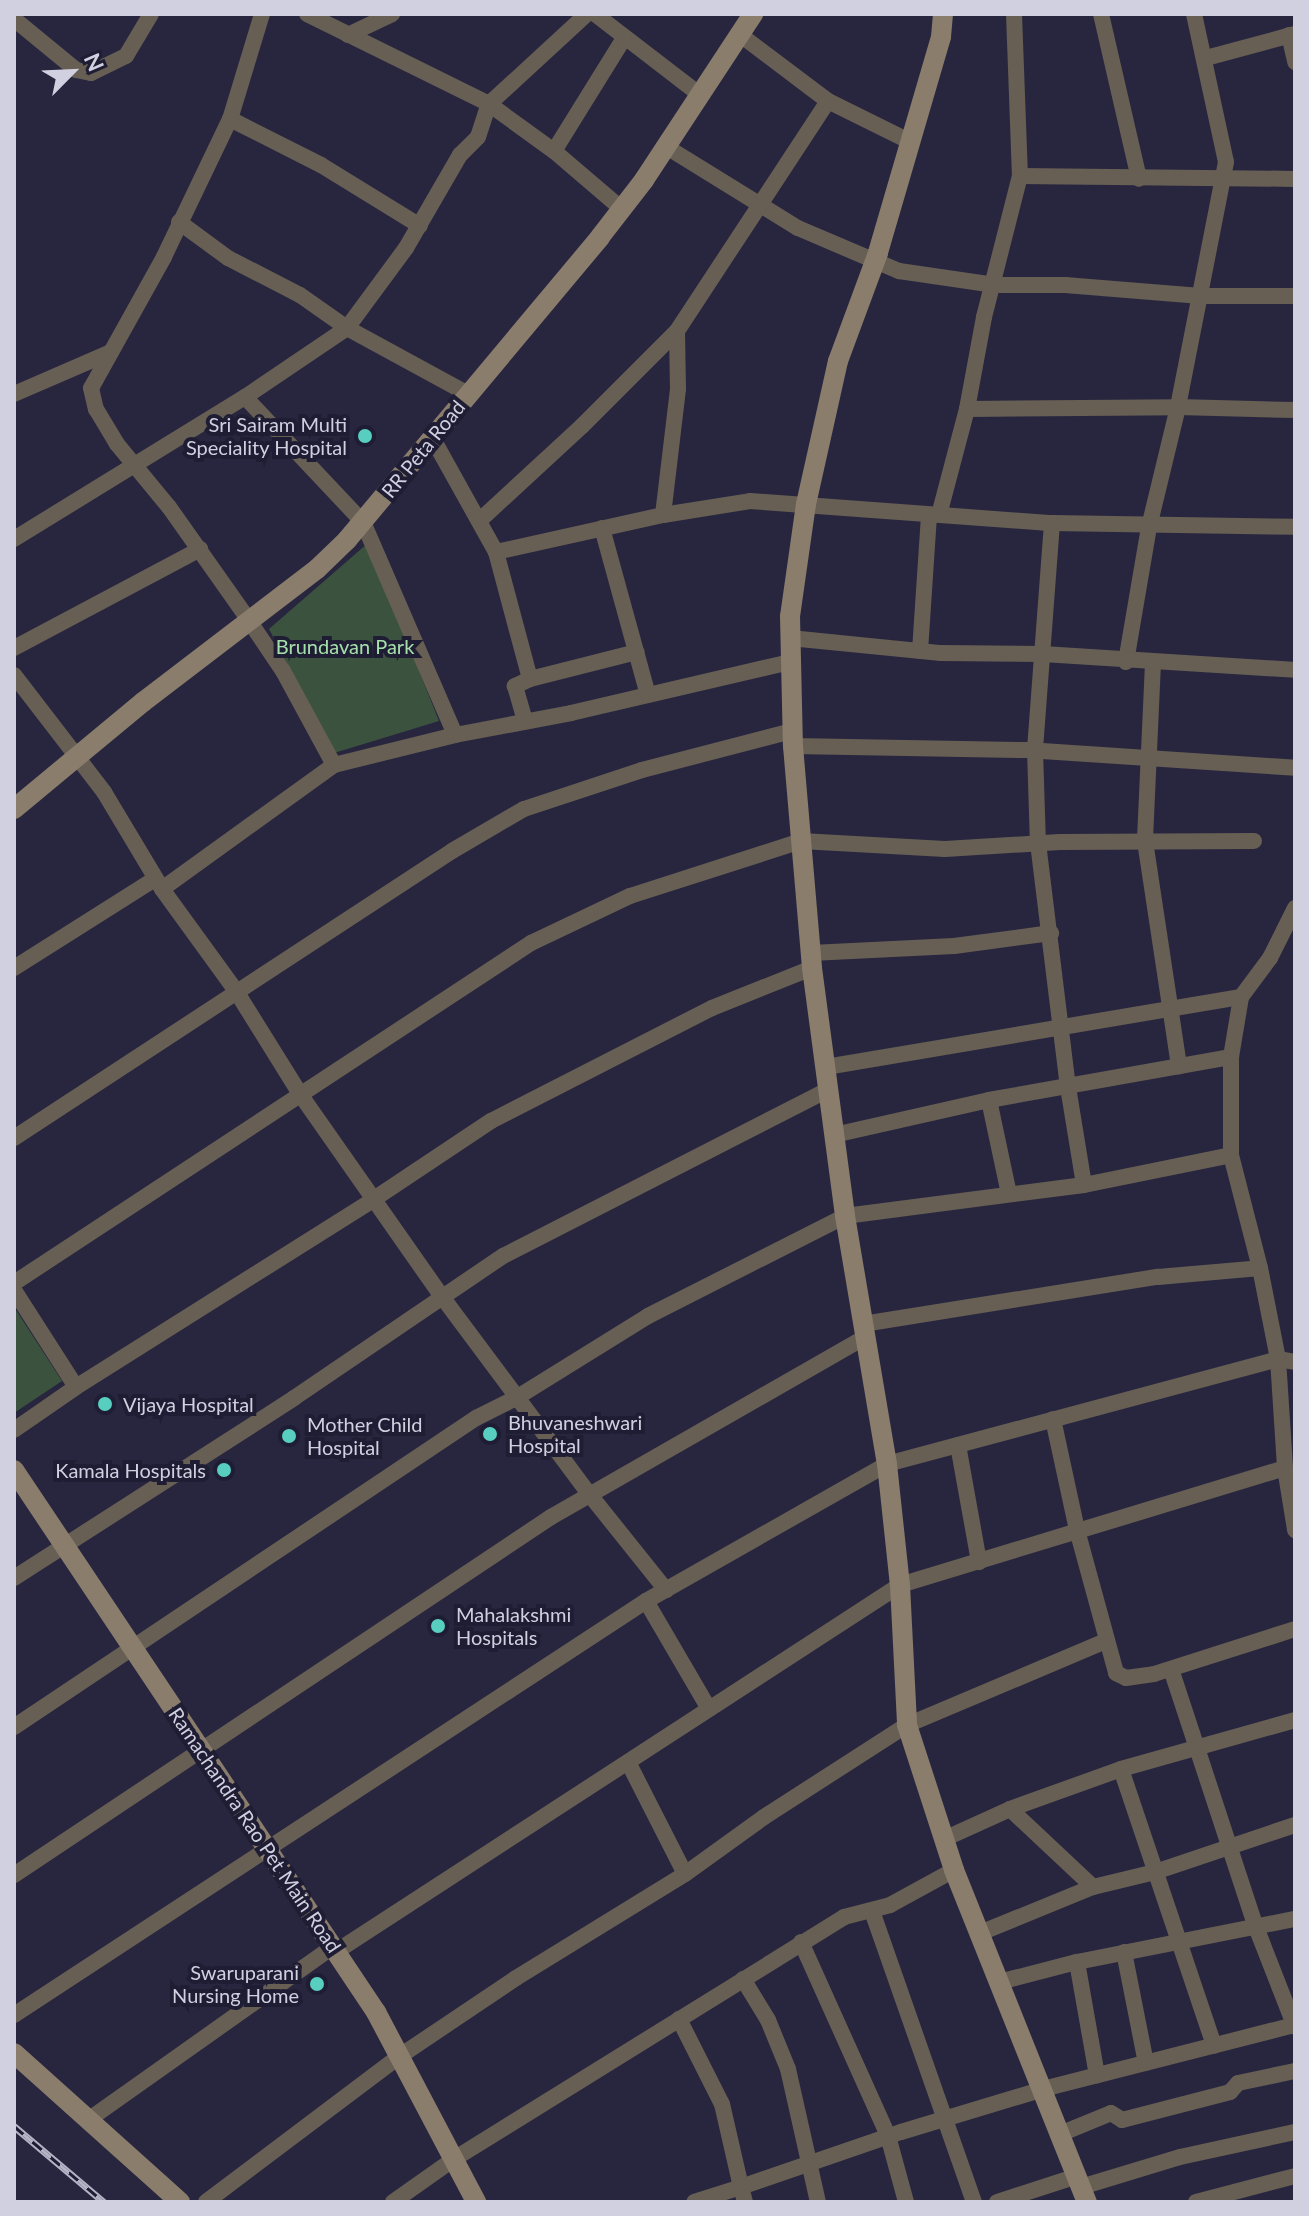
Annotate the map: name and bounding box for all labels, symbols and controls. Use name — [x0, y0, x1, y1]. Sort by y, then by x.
north arrow — [32, 32, 112, 112]
text: N — [79, 49, 110, 75]
street label: RR Peta Road — [376, 395, 470, 503]
place label: Sri Sairam Multi Speciality Hospital — [185, 412, 347, 459]
marker: Sri Sairam Multi Speciality Hospital — [354, 425, 376, 447]
park label: Brundavan Park — [276, 634, 414, 658]
place label: Vijaya Hospital — [123, 1392, 254, 1416]
marker: Vijaya Hospital — [94, 1393, 116, 1415]
place label: Bhuvaneshwari Hospital — [508, 1410, 642, 1457]
place label: Mother Child Hospital — [307, 1412, 423, 1459]
marker: Bhuvaneshwari Hospital — [479, 1423, 501, 1445]
marker: Mother Child Hospital — [278, 1425, 300, 1447]
place label: Kamala Hospitals — [55, 1458, 206, 1482]
marker: Kamala Hospitals — [213, 1459, 235, 1481]
place label: Mahalakshmi Hospitals — [456, 1602, 571, 1649]
marker: Mahalakshmi Hospitals — [427, 1615, 449, 1637]
street label: Ramachandra Rao Pet Main Road — [164, 1703, 346, 1957]
place label: Swaruparani Nursing Home — [172, 1960, 299, 2007]
marker: Swaruparani Nursing Home — [306, 1973, 328, 1995]

